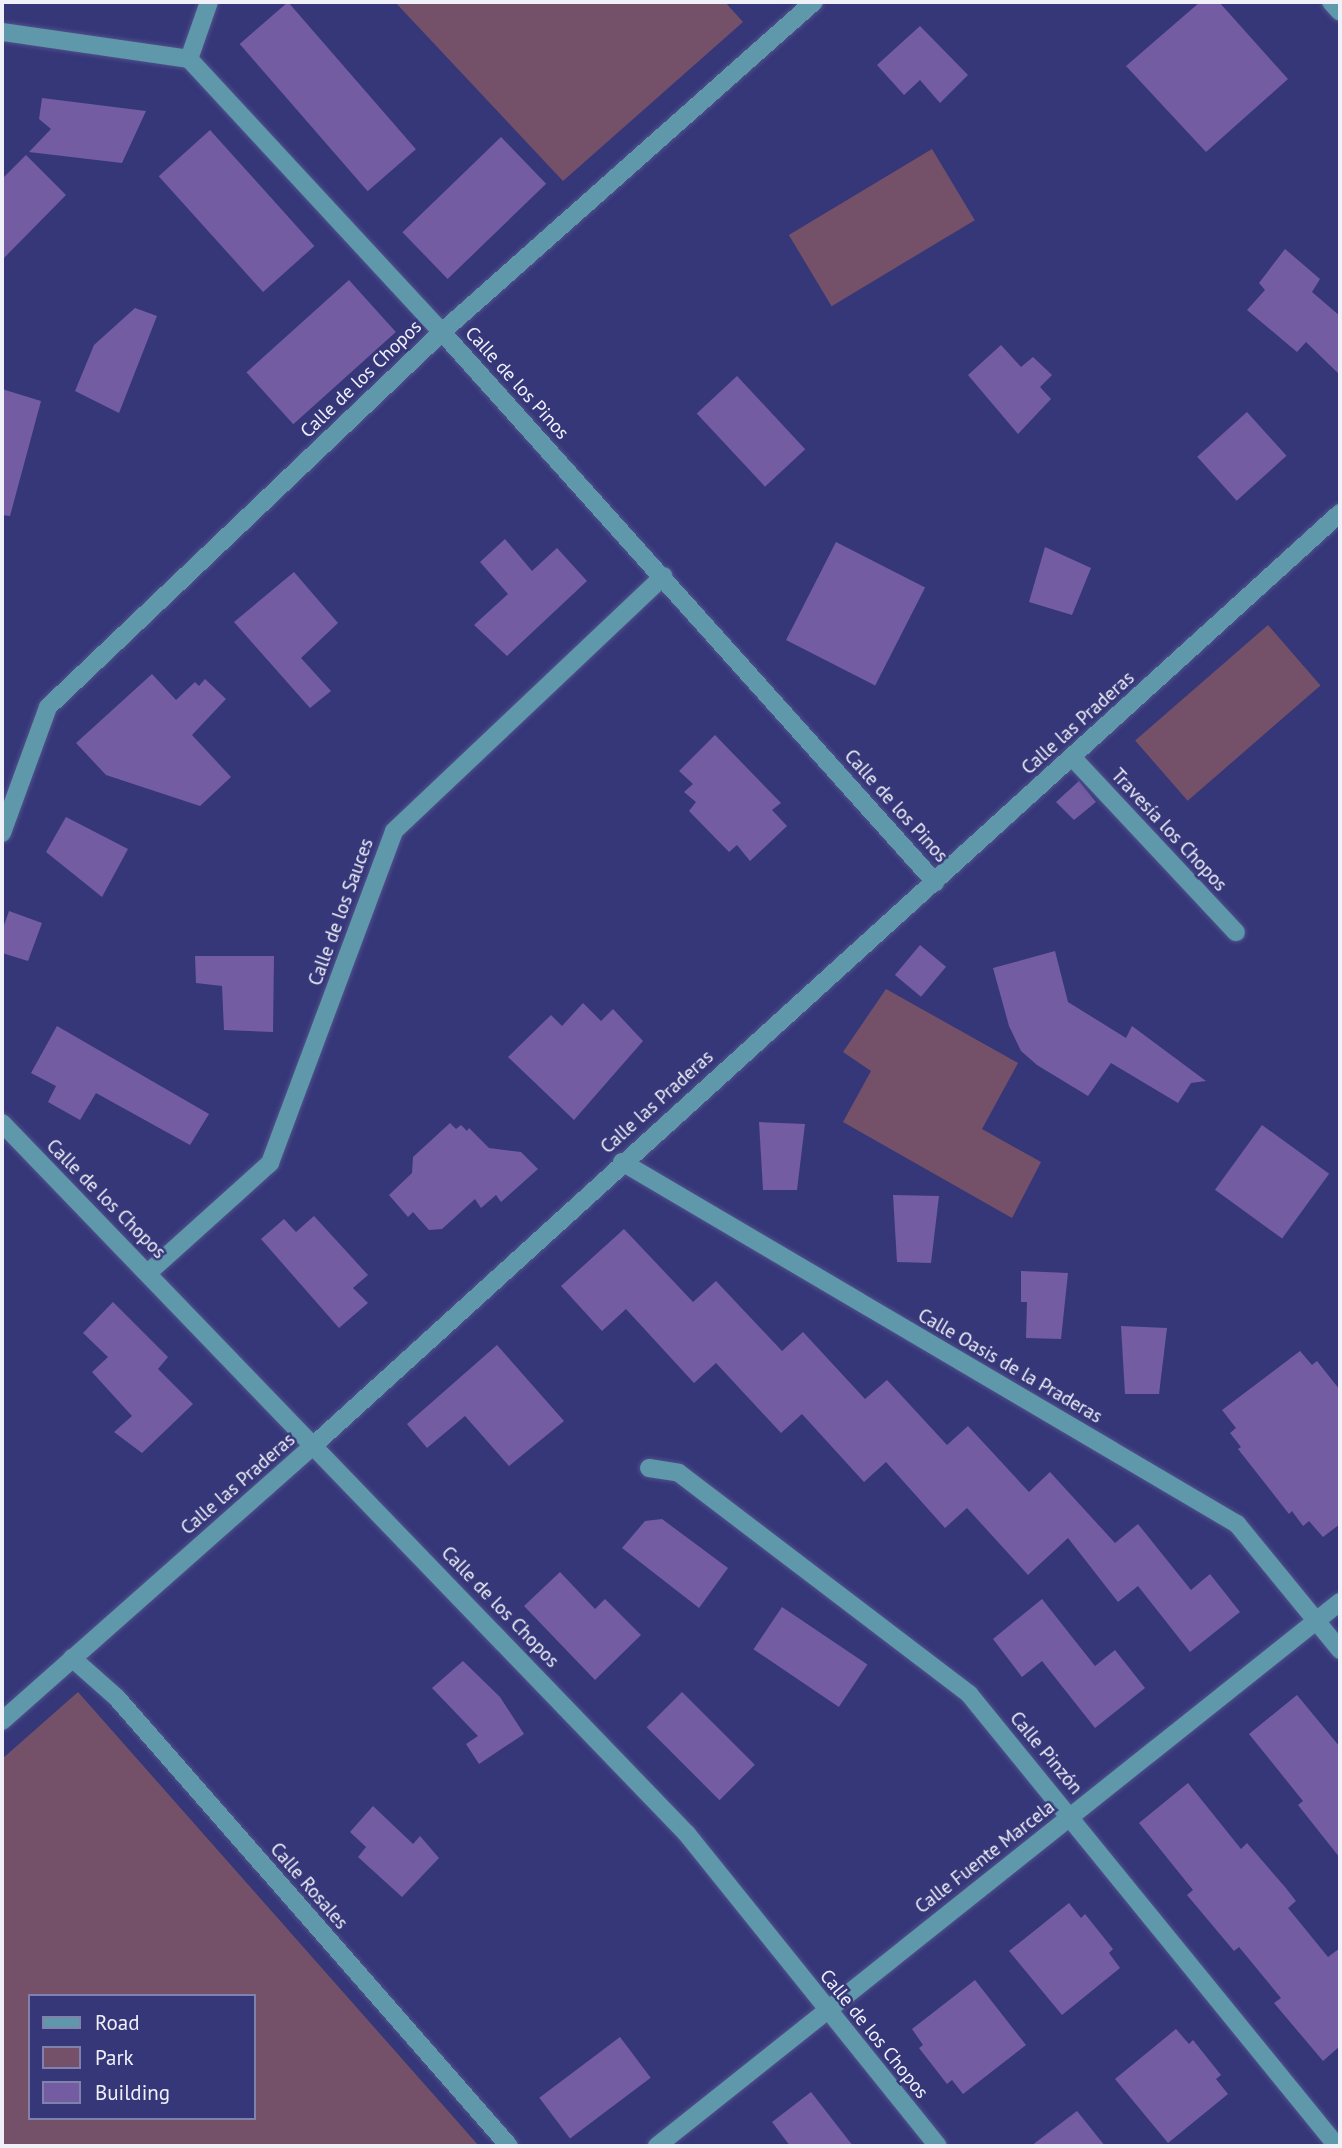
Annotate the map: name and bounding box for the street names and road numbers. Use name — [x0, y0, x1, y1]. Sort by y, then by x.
street label: Calle de los Chopos — [296, 315, 426, 443]
street label: Calle de los Pinos — [460, 322, 574, 444]
street label: Calle las Praderas — [1017, 667, 1139, 779]
street label: Calle de los Pinos — [839, 745, 953, 867]
street label: Travesía los Chopos — [1106, 764, 1232, 896]
street label: Calle de los Sauces — [304, 835, 378, 989]
street label: Calle las Praderas — [596, 1046, 718, 1158]
street label: Calle de los Chopos — [42, 1135, 170, 1263]
street label: Calle Oasis de la Praderas — [914, 1304, 1106, 1428]
street label: Calle las Praderas — [176, 1428, 300, 1540]
street label: Calle de los Chopos — [436, 1542, 564, 1672]
street label: Calle Pinzón — [1005, 1707, 1087, 1799]
street label: Calle Fuente Marcela — [911, 1796, 1059, 1918]
street label: Calle Rosales — [265, 1838, 353, 1934]
street label: Calle de los Chopos — [815, 1965, 933, 2103]

